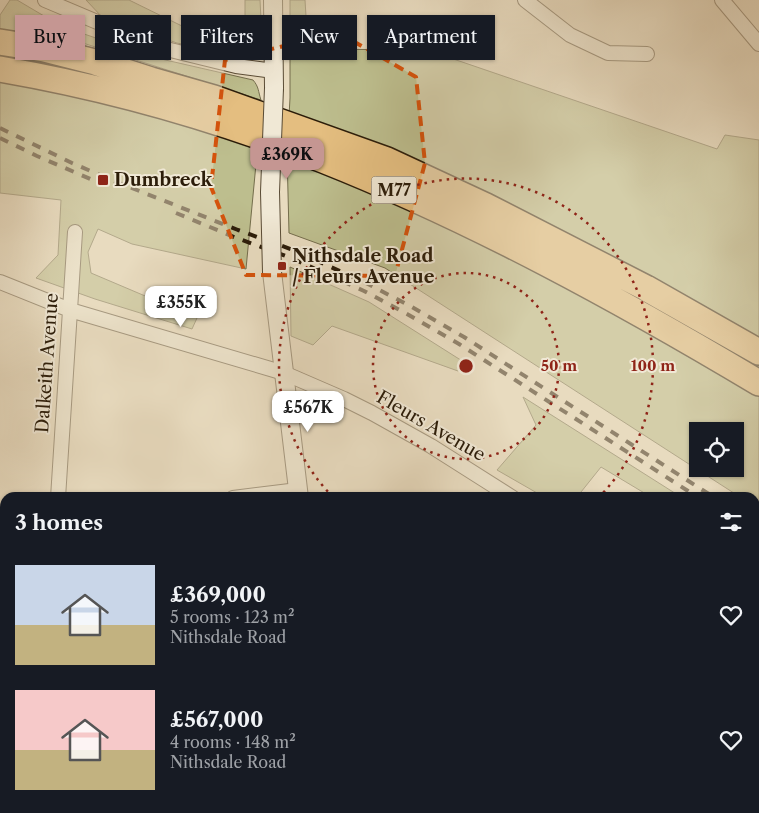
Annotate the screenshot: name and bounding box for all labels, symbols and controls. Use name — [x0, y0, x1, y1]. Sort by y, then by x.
chip: Buy — [15, 15, 85, 60]
chip: Rent — [95, 15, 171, 60]
chip: Filters — [181, 15, 272, 60]
chip: New — [282, 15, 357, 60]
chip: Apartment — [367, 15, 495, 60]
pin: £369K — [252, 138, 322, 180]
text: £369K — [261, 144, 313, 164]
place label: Dumbreck — [114, 169, 213, 191]
marker: Dumbreck — [96, 173, 110, 187]
road number: M77 — [372, 176, 416, 204]
place label: Nithsdale Road / Fleurs Avenue — [292, 245, 435, 288]
marker: Nithsdale Road / Fleurs Avenue — [276, 260, 288, 272]
pin: £355K — [146, 286, 216, 328]
street label: Dalkeith Avenue — [31, 292, 63, 434]
text: £355K — [156, 292, 206, 312]
text: 50 m — [541, 356, 577, 375]
text: 100 m — [631, 356, 675, 375]
centre of rings — [457, 357, 475, 375]
street label: Fleurs Avenue — [373, 386, 489, 466]
pin: £567K — [273, 390, 343, 433]
text: £567K — [283, 397, 333, 417]
map controls — [689, 422, 744, 477]
button: locate — [689, 422, 744, 477]
icon: filters — [717, 508, 745, 536]
text: 3 homes — [15, 510, 103, 535]
text: £369,000 — [170, 582, 266, 607]
icon: home — [55, 585, 115, 645]
icon: heart — [717, 601, 745, 629]
text: 5 rooms · 123 m² — [170, 607, 294, 627]
text: Nithsdale Road — [170, 627, 286, 647]
text: £567,000 — [170, 707, 263, 732]
icon: home — [55, 710, 115, 770]
icon: heart — [717, 726, 745, 754]
text: 4 rooms · 148 m² — [170, 732, 296, 752]
text: Nithsdale Road — [170, 752, 286, 772]

